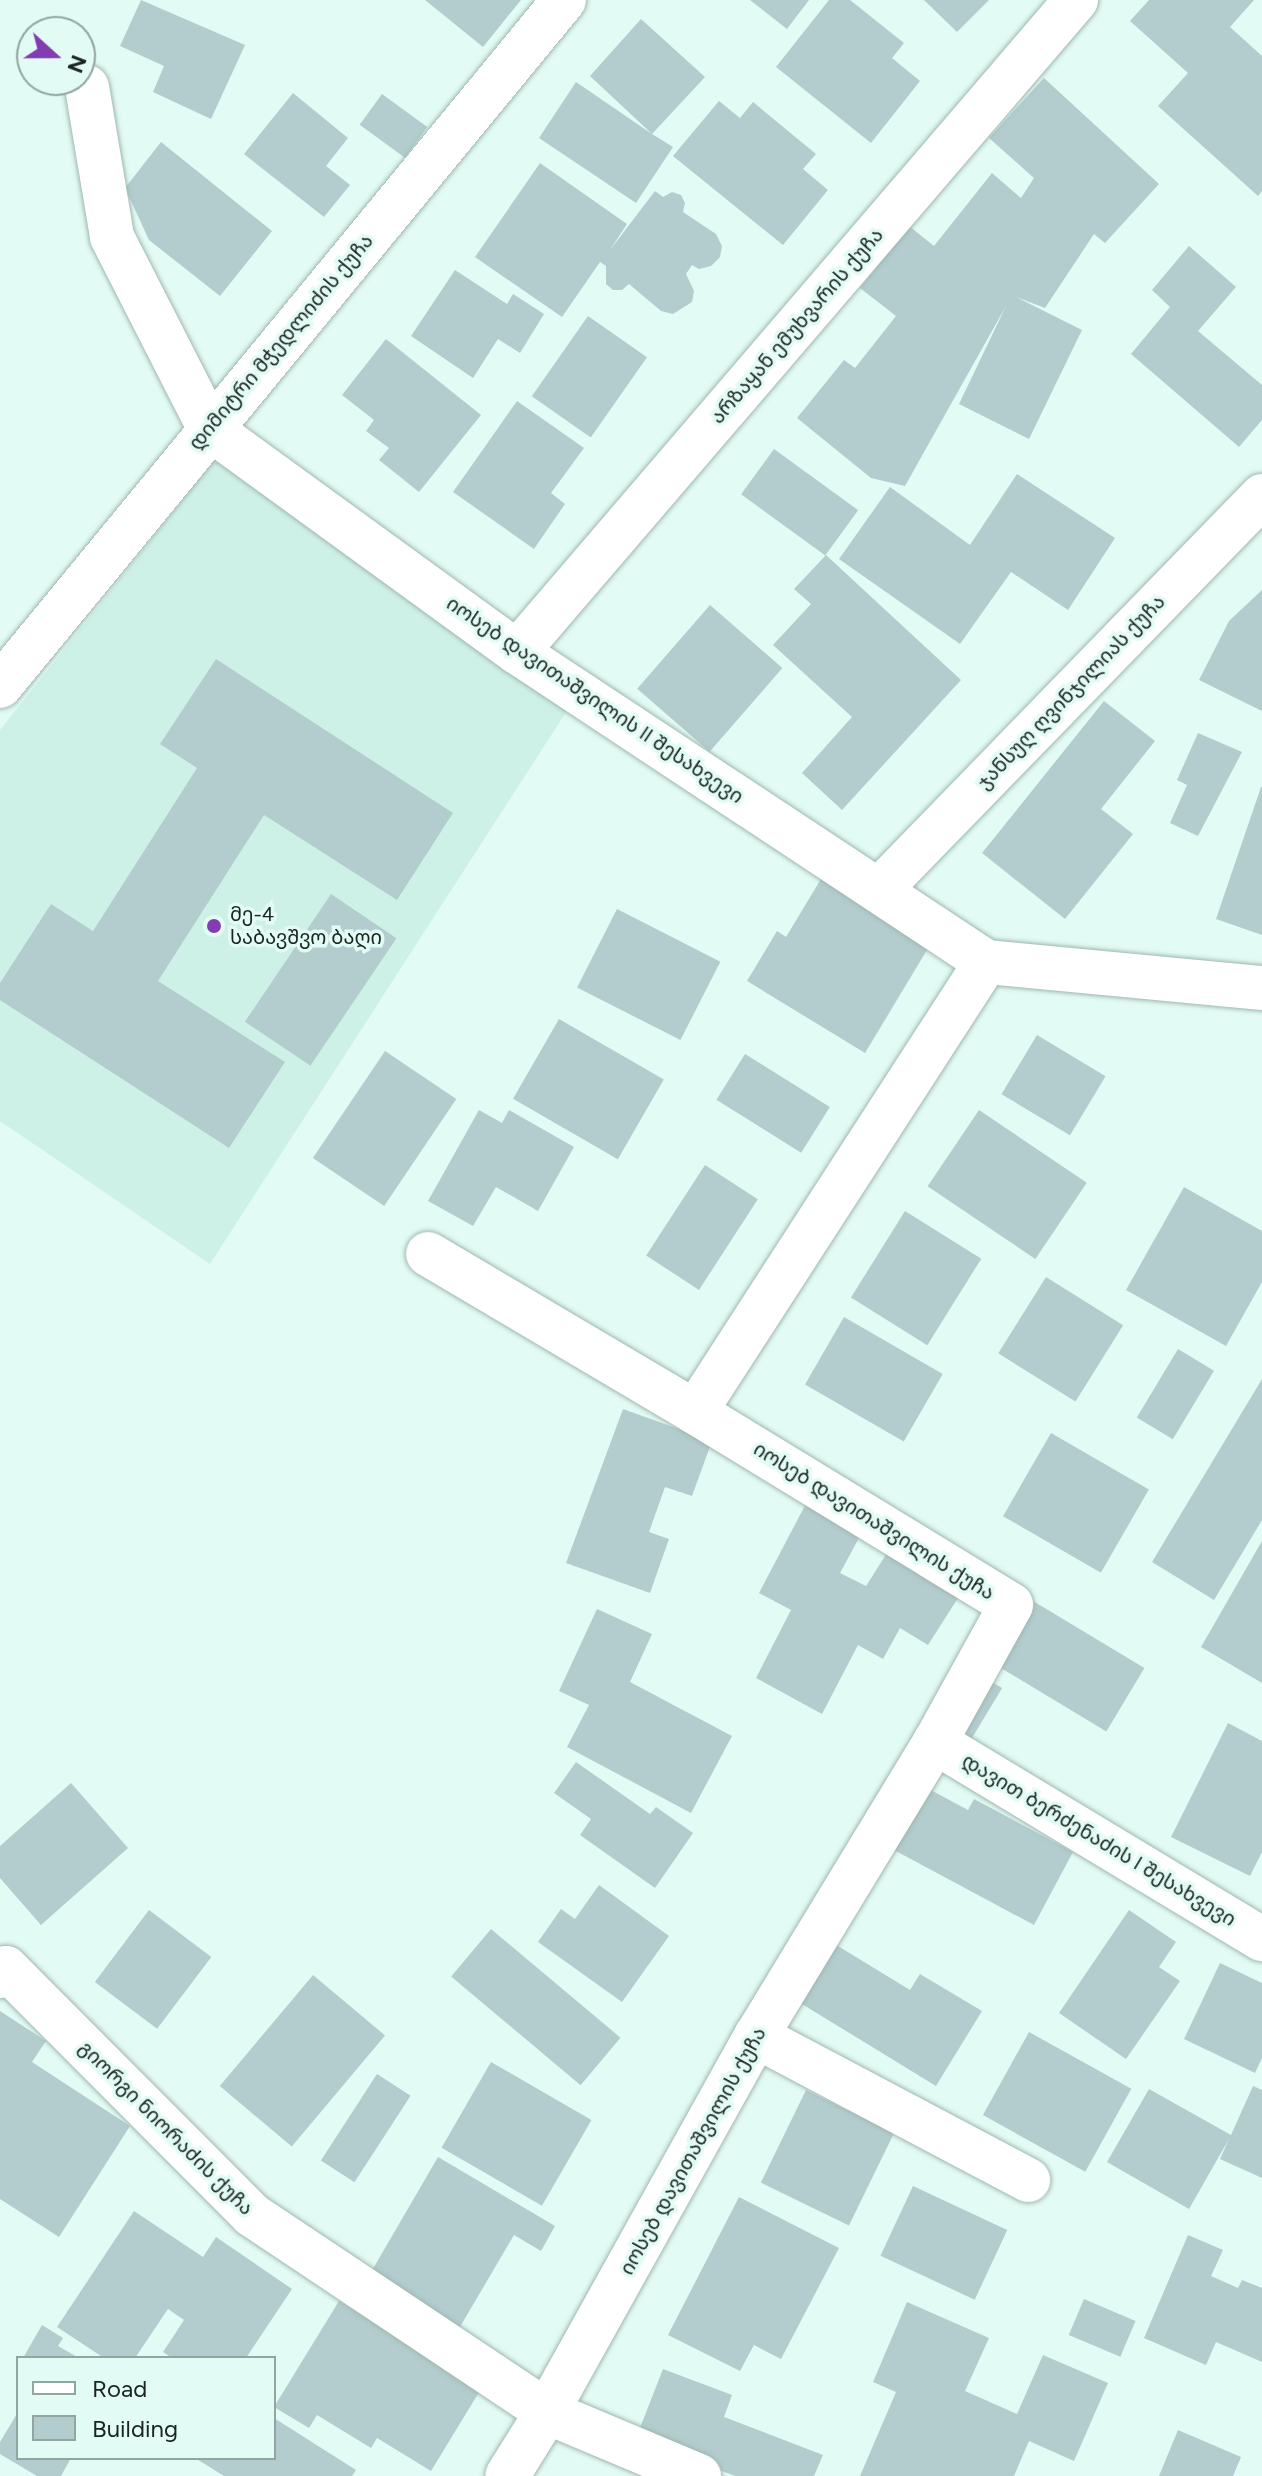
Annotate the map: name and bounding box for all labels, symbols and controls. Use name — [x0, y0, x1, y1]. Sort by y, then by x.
north arrow — [16, 16, 96, 96]
text: N — [61, 51, 93, 77]
street label: არზაყან ემუხვარის ქუჩა — [706, 223, 888, 429]
street label: დიმიტრი მჭედლიძის ქუჩა — [184, 229, 378, 455]
street label: ჯანსუღ ღვინჯილიას ქუჩა — [972, 590, 1170, 794]
street label: იოსებ დავითაშვილის II შესახვევი — [442, 591, 748, 809]
place label: მე-4 საბავშვო ბაღი — [230, 902, 382, 949]
marker: მე-4 საბავშვო ბაღი — [205, 917, 223, 935]
street label: იოსებ დავითაშვილის ქუჩა — [749, 1437, 999, 1605]
street label: დავით ბერძენაძის I შესახვევი — [958, 1749, 1240, 1931]
street label: იოსებ დავითაშვილის ქუჩა — [615, 2023, 771, 2279]
street label: გიორგი ნიორაძის ქუჩა — [74, 2036, 258, 2220]
legend — [16, 2356, 276, 2460]
text: Road — [92, 2374, 147, 2403]
text: Building — [92, 2414, 178, 2443]

